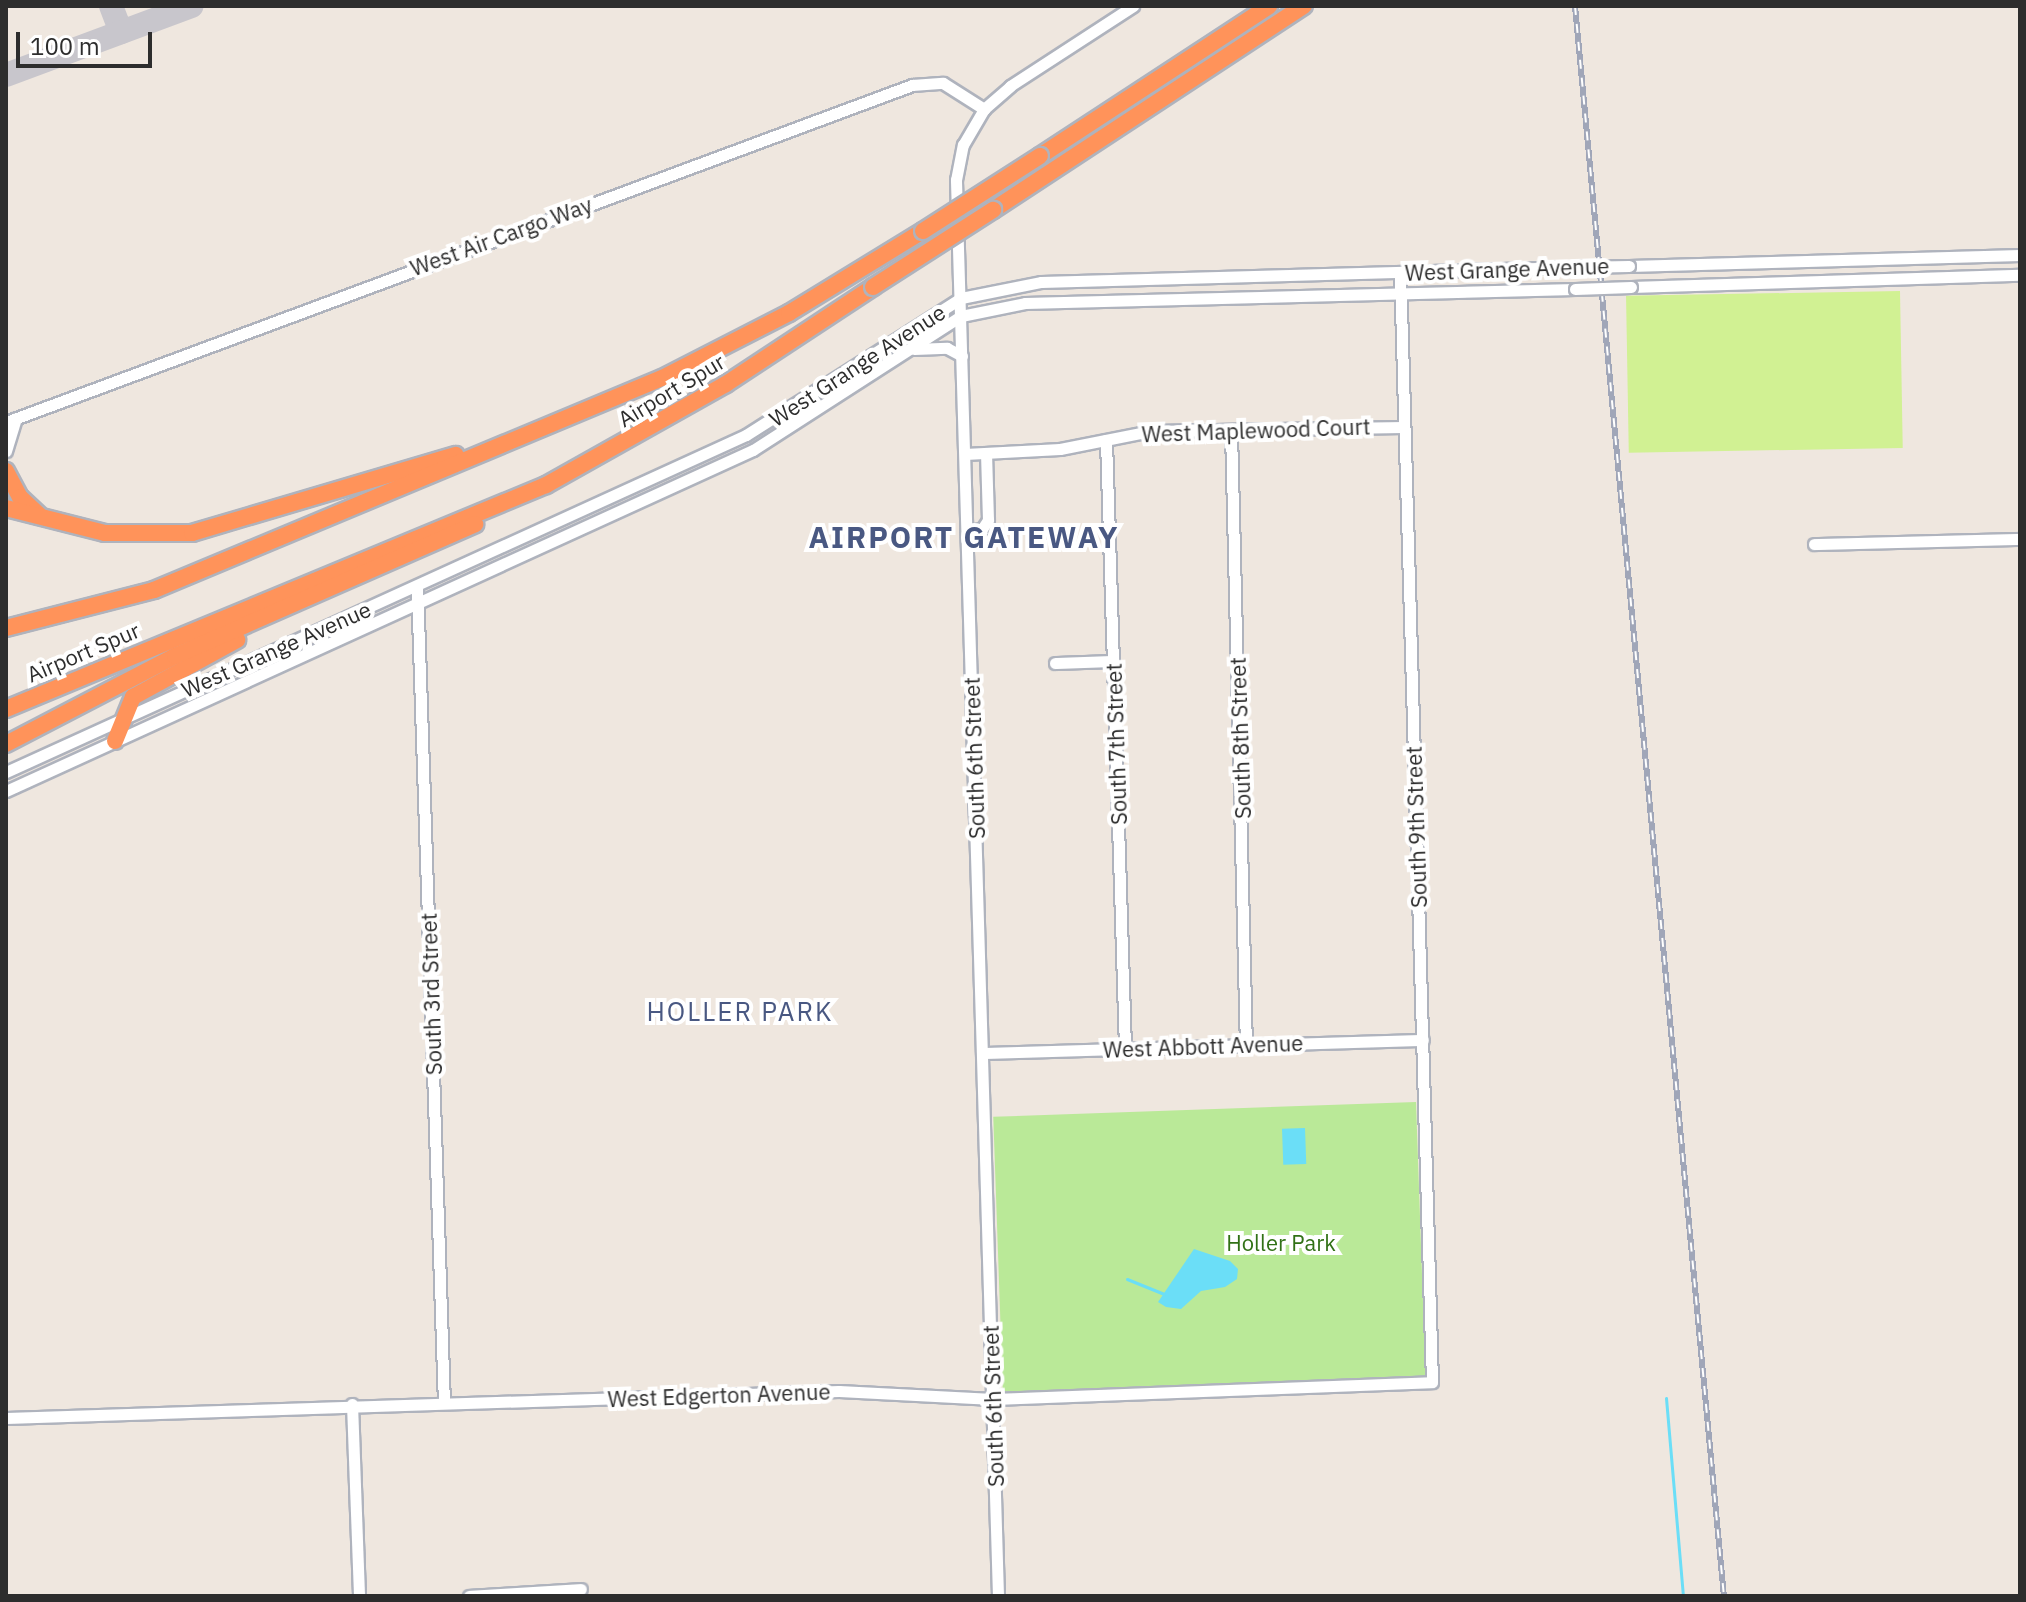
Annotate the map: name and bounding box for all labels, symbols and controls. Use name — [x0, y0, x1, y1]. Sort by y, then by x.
scale bar — [20, 16, 156, 66]
text: 100 m — [30, 30, 100, 62]
street label: West Air Cargo Way — [406, 191, 596, 281]
street label: West Grange Avenue — [1404, 252, 1610, 286]
street label: West Grange Avenue — [764, 298, 950, 432]
street label: Airport Spur — [613, 348, 729, 432]
street label: West Maplewood Court — [1141, 413, 1371, 447]
district label: AIRPORT GATEWAY — [808, 519, 1120, 555]
street label: West Grange Avenue — [177, 595, 375, 703]
street label: Airport Spur — [23, 616, 143, 688]
street label: South 8th Street — [1224, 657, 1256, 819]
street label: South 7th Street — [1100, 663, 1132, 825]
street label: South 6th Street — [958, 677, 990, 839]
street label: South 9th Street — [1400, 746, 1432, 908]
street label: South 3rd Street — [415, 912, 447, 1076]
district label: HOLLER PARK — [646, 996, 834, 1028]
street label: West Abbott Avenue — [1102, 1029, 1304, 1063]
park label: Holler Park — [1226, 1230, 1336, 1256]
street label: South 6th Street — [977, 1325, 1009, 1487]
street label: West Edgerton Avenue — [607, 1378, 831, 1412]

